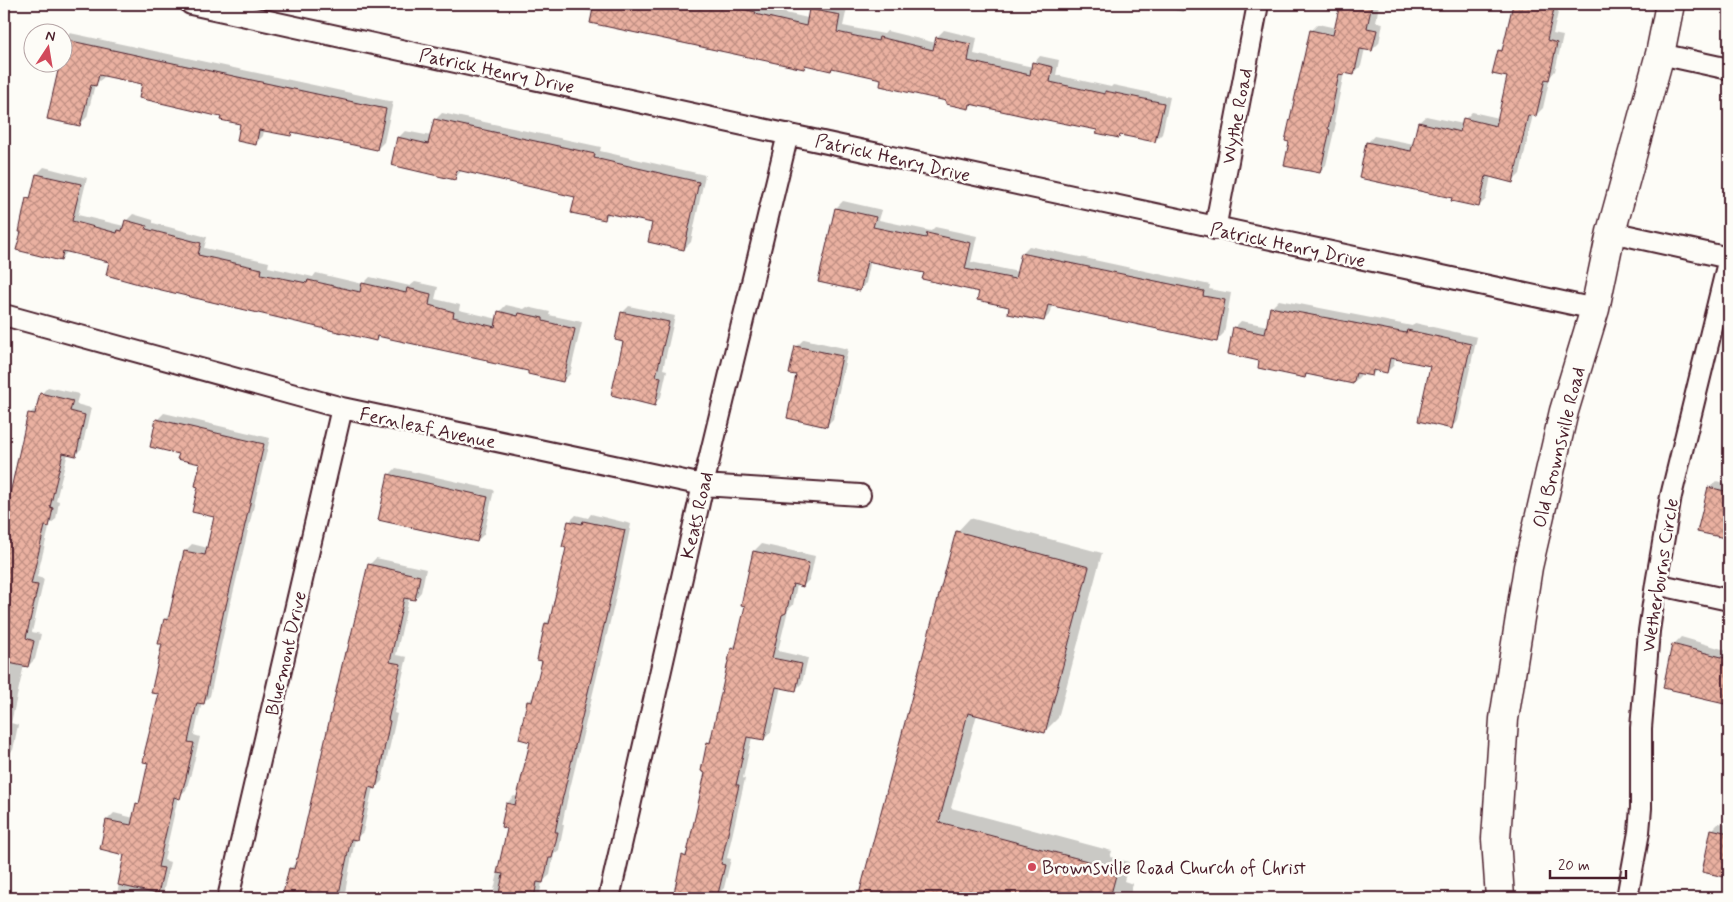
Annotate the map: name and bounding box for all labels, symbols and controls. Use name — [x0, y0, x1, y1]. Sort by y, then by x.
north arrow — [22, 22, 72, 72]
text: N — [44, 26, 57, 46]
street label: Patrick Henry Drive — [417, 43, 577, 100]
street label: Wythe Road — [1216, 66, 1259, 166]
street label: Patrick Henry Drive — [813, 128, 973, 188]
street label: Patrick Henry Drive — [1208, 217, 1368, 274]
street label: Old Brownsville Road — [1527, 364, 1592, 530]
street label: Fernleaf Avenue — [357, 402, 498, 455]
street label: Keats Road — [675, 469, 720, 561]
street label: Wetherburns Circle — [1636, 497, 1685, 654]
street label: Bluemont Drive — [260, 589, 313, 718]
scale bar — [1550, 847, 1627, 879]
place label: Brownsville Road Church of Christ — [1042, 856, 1306, 881]
text: 20 m — [1558, 856, 1590, 876]
marker: Brownsville Road Church of Christ — [1026, 861, 1038, 873]

